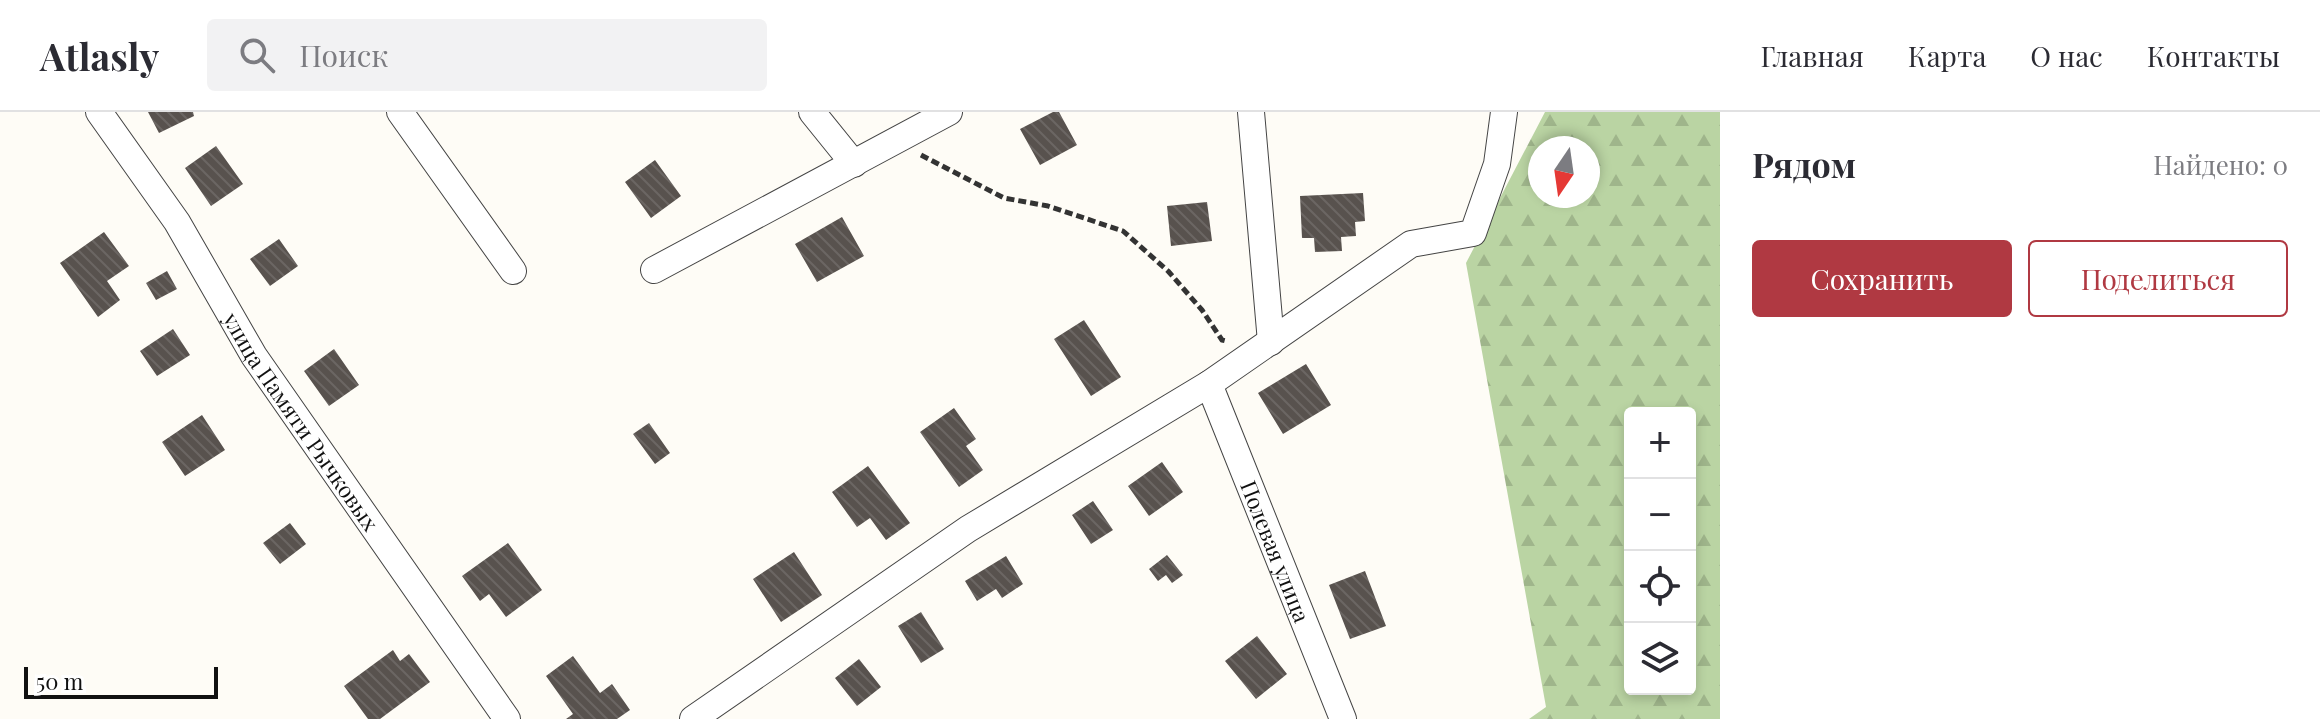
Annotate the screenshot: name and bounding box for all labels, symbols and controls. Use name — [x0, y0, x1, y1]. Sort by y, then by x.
search box — [207, 19, 767, 91]
text: Atlasly — [40, 30, 159, 81]
icon: search — [235, 33, 279, 77]
text: Поиск — [299, 35, 388, 75]
text: Главная — [1761, 37, 1864, 74]
text: Карта — [1908, 37, 1986, 74]
text: О нас — [2030, 37, 2103, 74]
text: Контакты — [2147, 37, 2280, 74]
north arrow — [1528, 136, 1600, 208]
text: Рядом — [1752, 141, 1856, 187]
text: Найдено: 0 — [2153, 147, 2288, 182]
button: Сохранить — [1752, 240, 2012, 317]
button: Поделиться — [2028, 240, 2288, 317]
street label: улица Памяти Рычковых — [216, 306, 386, 537]
map controls — [1624, 407, 1696, 695]
button: + — [1624, 407, 1696, 479]
street label: Полевая улица — [1234, 476, 1318, 626]
button: − — [1624, 479, 1696, 551]
button: locate — [1624, 551, 1696, 623]
button: layers — [1624, 623, 1696, 695]
scale bar — [24, 663, 218, 699]
text: 50 m — [36, 666, 83, 696]

